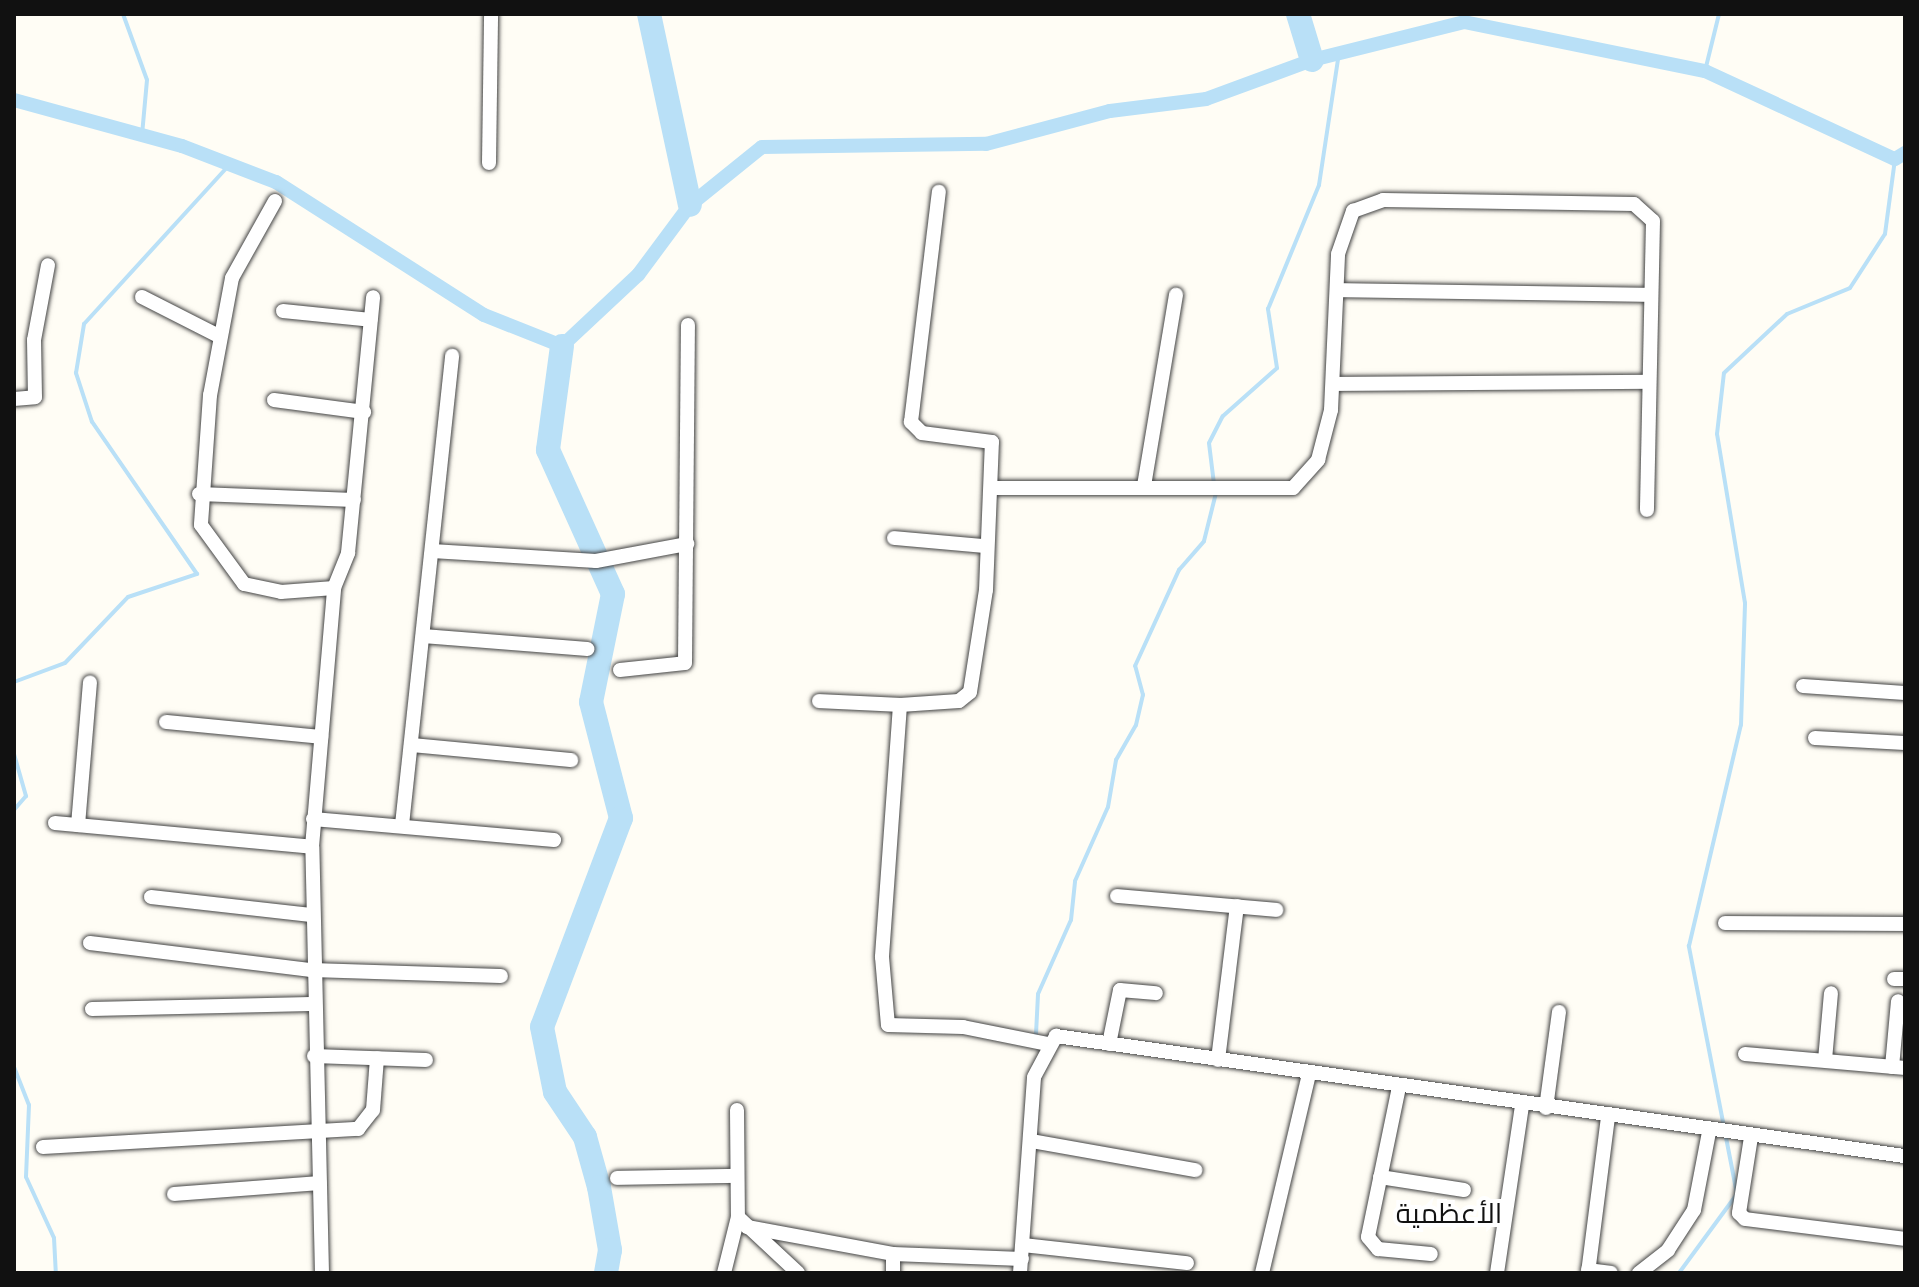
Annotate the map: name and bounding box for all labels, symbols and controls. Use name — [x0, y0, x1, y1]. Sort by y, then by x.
district label: الأعظمية — [1396, 1196, 1502, 1230]

